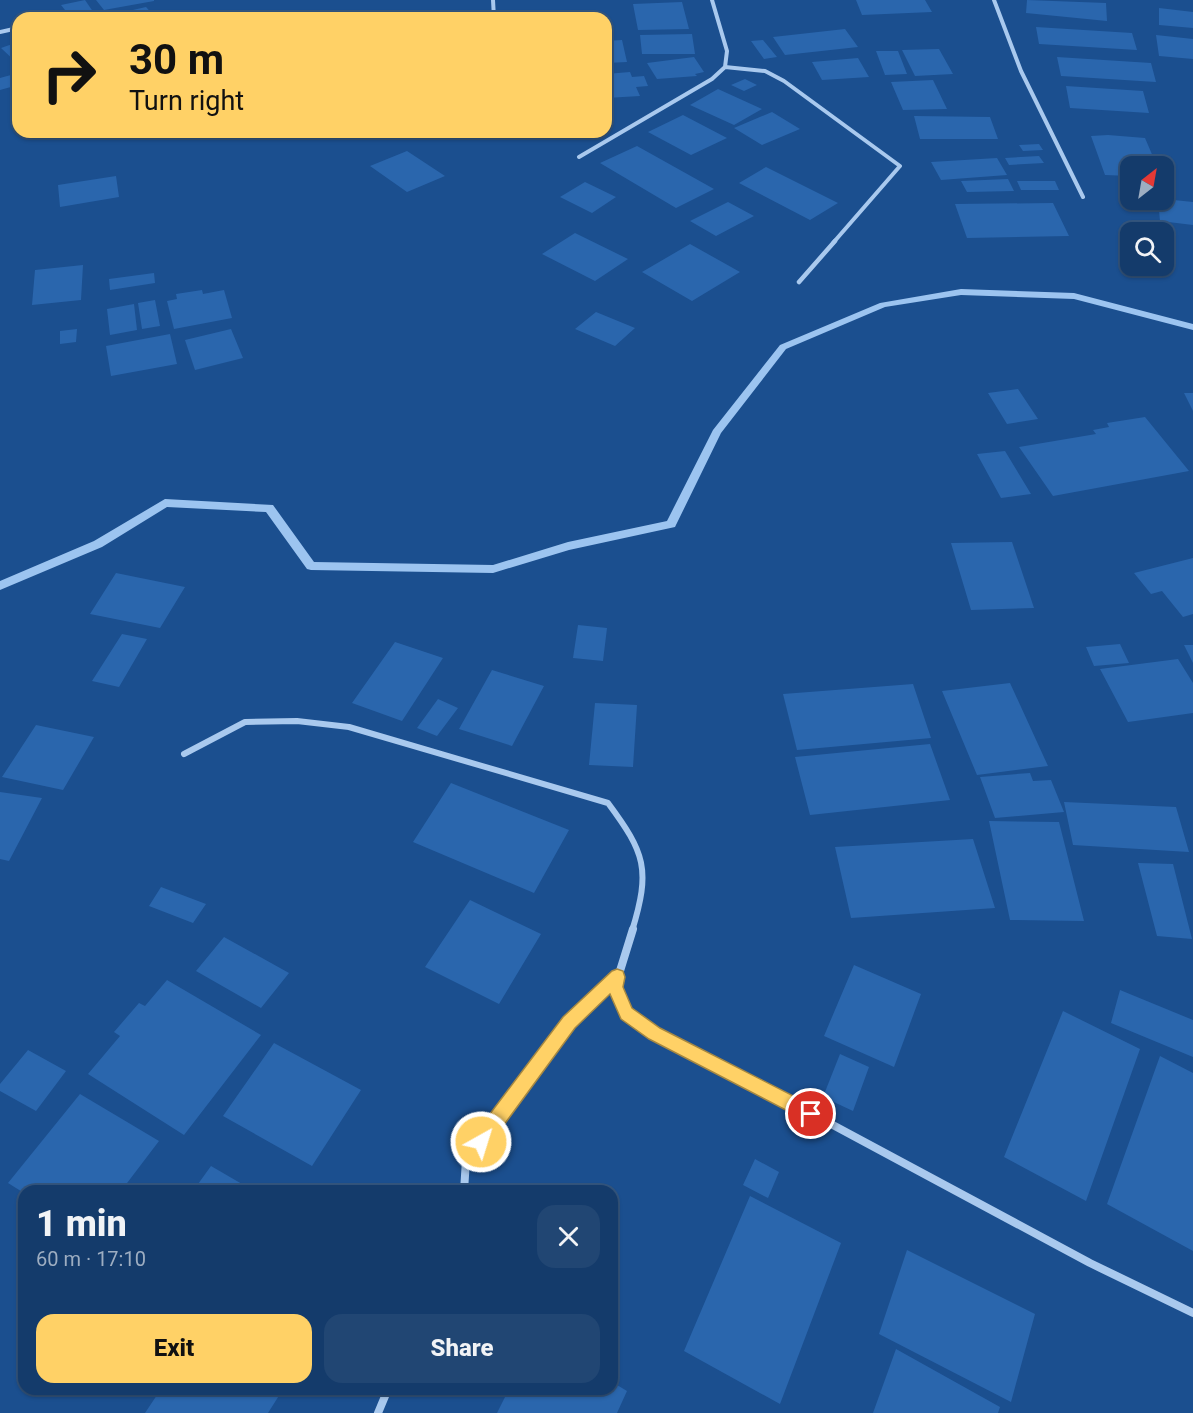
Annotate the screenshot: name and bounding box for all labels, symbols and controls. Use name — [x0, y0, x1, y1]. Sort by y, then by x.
text: 30 m — [129, 35, 224, 84]
icon: right — [30, 36, 108, 114]
text: Turn right — [129, 85, 244, 117]
north arrow — [1120, 156, 1174, 210]
map controls — [1120, 156, 1174, 276]
button: search — [1120, 222, 1174, 276]
pin — [785, 1088, 836, 1139]
icon: arrive — [794, 1097, 827, 1130]
position arrow — [449, 1110, 513, 1174]
text: 1 min — [36, 1203, 127, 1245]
button: close — [537, 1205, 600, 1268]
text: 60 m · 17:10 — [36, 1247, 146, 1271]
button: Exit — [36, 1314, 312, 1383]
button: Share — [324, 1314, 600, 1383]

